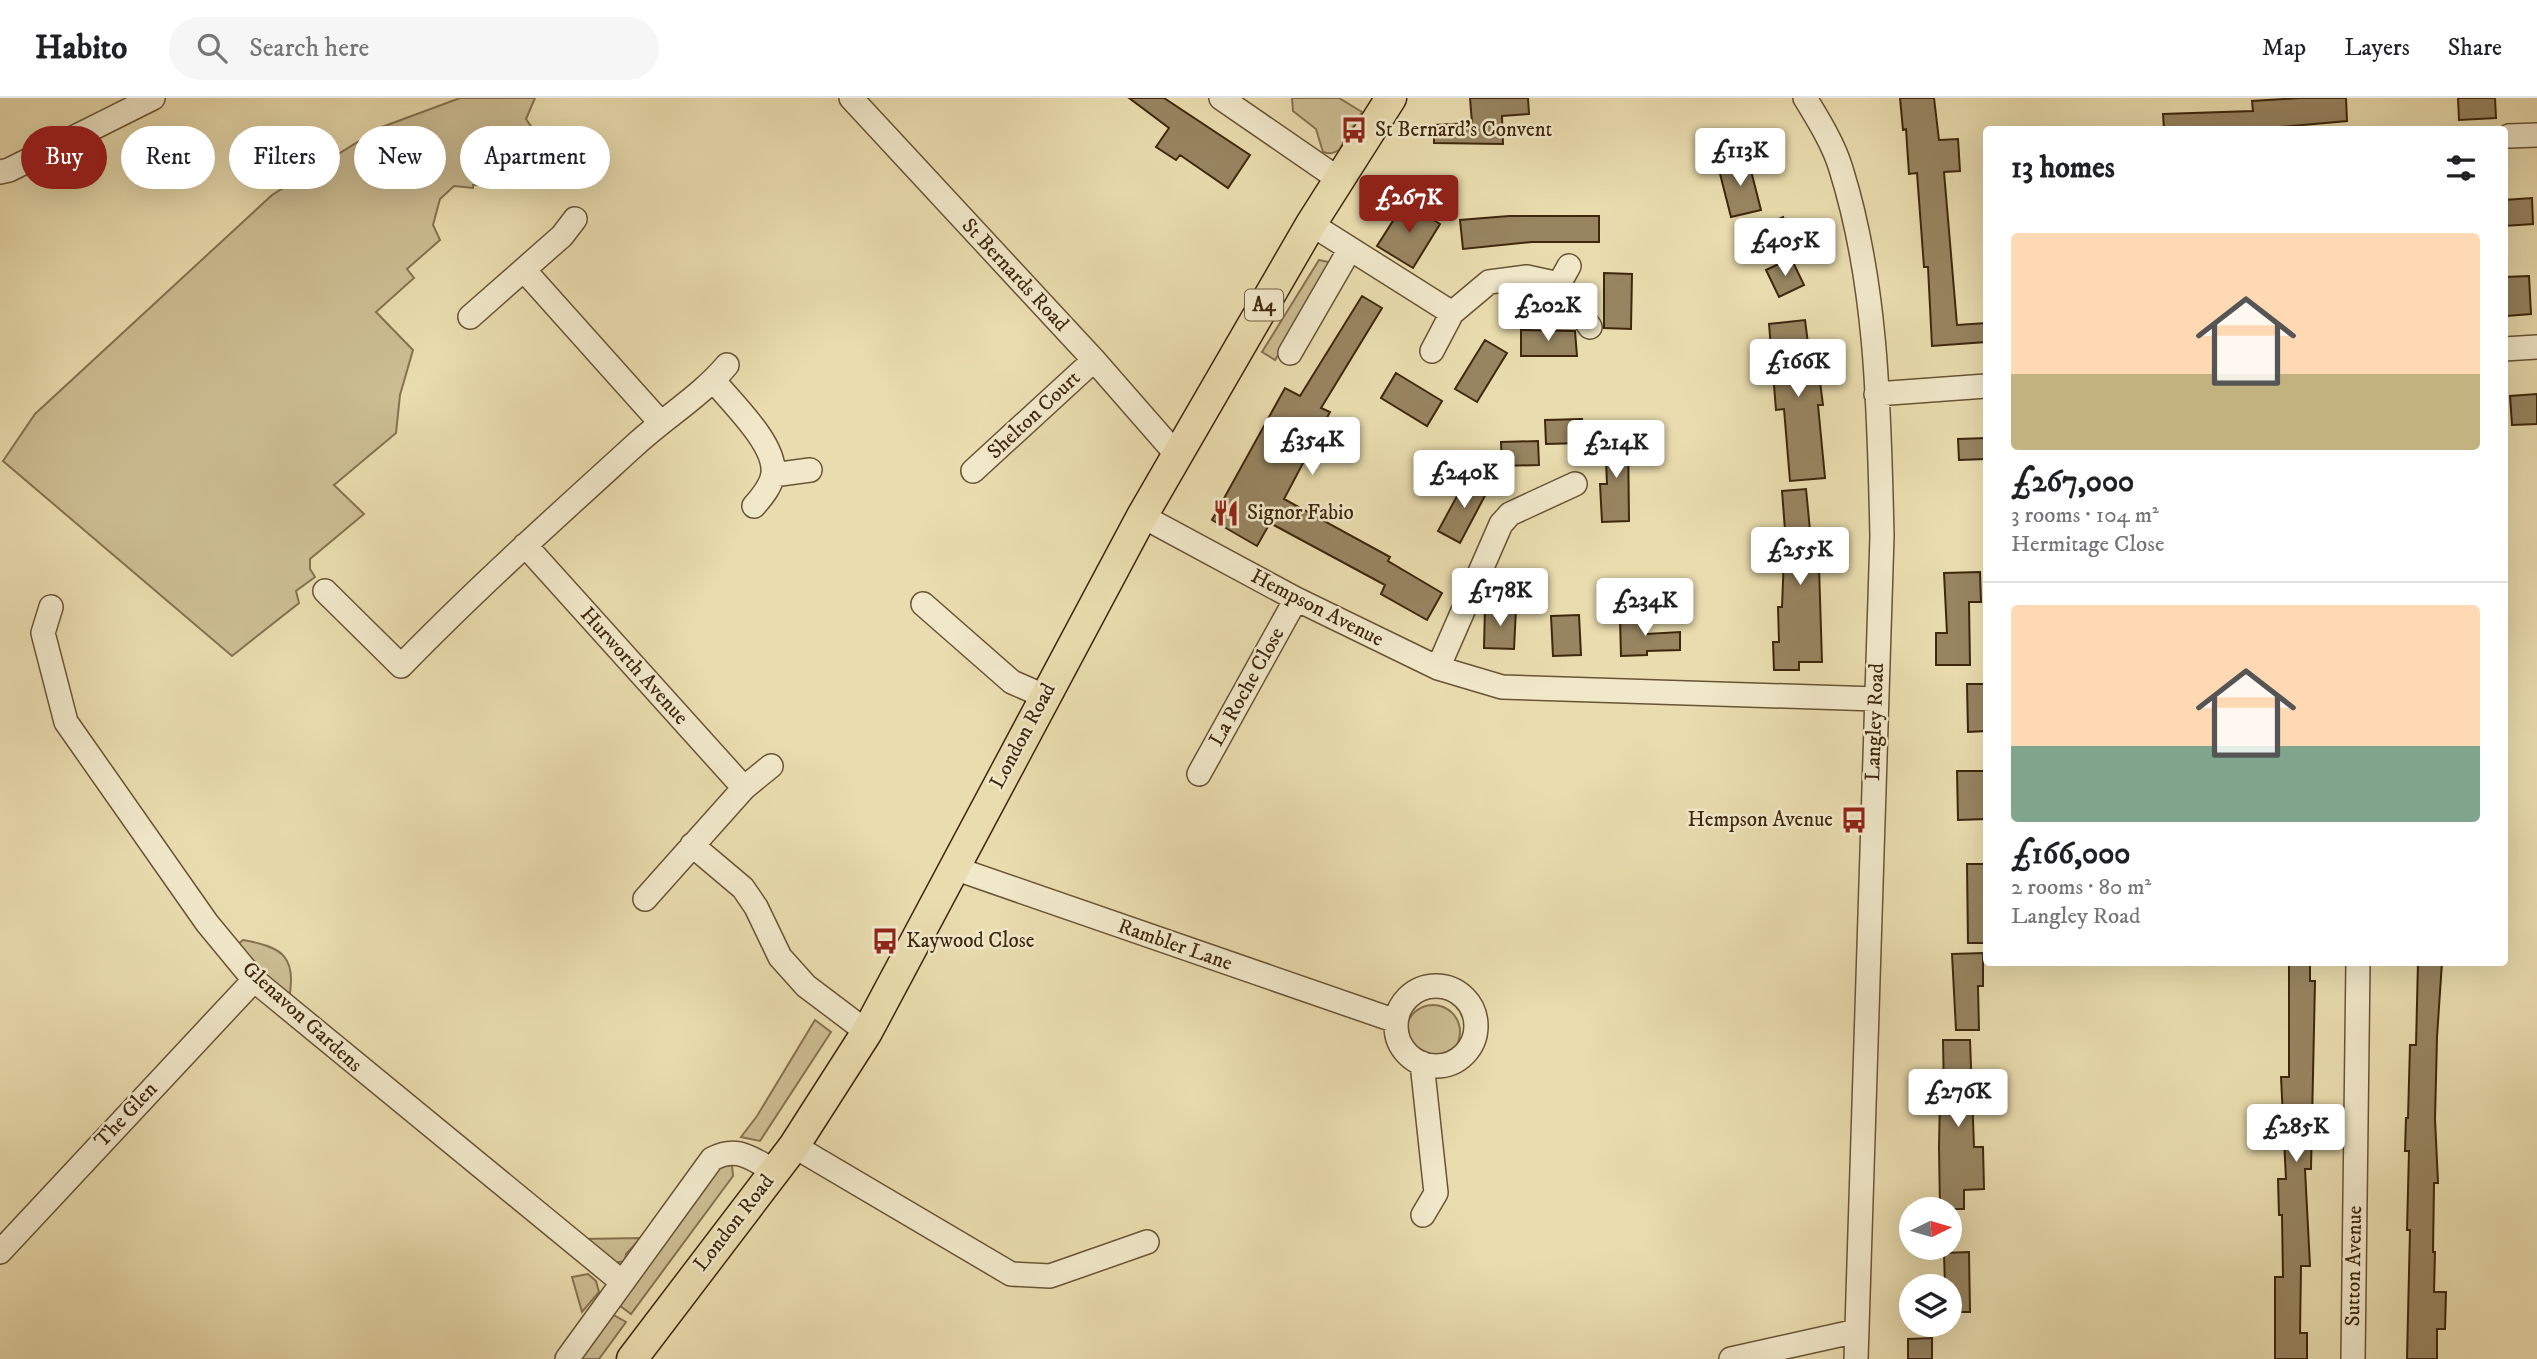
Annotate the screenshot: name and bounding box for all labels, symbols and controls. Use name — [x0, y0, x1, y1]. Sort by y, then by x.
search box — [169, 17, 659, 80]
text: Habito — [35, 28, 127, 69]
icon: search — [193, 29, 231, 67]
text: Search here — [249, 32, 369, 65]
text: Map — [2262, 33, 2306, 63]
text: Layers — [2344, 33, 2410, 63]
text: Share — [2448, 33, 2502, 63]
bus stop icon: St Bernard's Convent — [1339, 115, 1369, 145]
place label: St Bernard's Convent — [1375, 117, 1553, 143]
chip: Buy — [21, 126, 107, 189]
chip: Rent — [121, 126, 215, 189]
chip: Filters — [229, 126, 340, 189]
chip: New — [354, 126, 446, 189]
chip: Apartment — [460, 126, 610, 189]
pin: £113K — [1691, 129, 1789, 188]
text: £113K — [1711, 136, 1769, 165]
icon: filters — [2442, 149, 2480, 187]
text: 13 homes — [2011, 150, 2115, 187]
pin: £267K — [1360, 176, 1458, 235]
text: £267K — [1375, 183, 1443, 212]
street label: St Bernards Road — [956, 213, 1074, 337]
pin: £405K — [1736, 218, 1834, 278]
text: £405K — [1750, 226, 1820, 255]
icon: home — [2183, 278, 2309, 404]
pin: £202K — [1499, 284, 1597, 343]
road number: A4 — [1245, 290, 1283, 321]
text: £202K — [1514, 291, 1582, 320]
pin: £166K — [1749, 340, 1847, 399]
text: £166K — [1766, 347, 1830, 376]
street label: Shelton Court — [982, 365, 1086, 465]
pin: £354K — [1263, 418, 1361, 477]
pin: £214K — [1567, 420, 1665, 480]
text: £354K — [1280, 425, 1344, 454]
text: £214K — [1583, 428, 1649, 457]
pin: £240K — [1415, 450, 1513, 510]
text: £240K — [1430, 458, 1499, 487]
text: £267,000 — [2011, 464, 2134, 501]
restaurant icon: Signor Fabio — [1211, 498, 1241, 528]
place label: Signor Fabio — [1247, 500, 1354, 526]
text: 3 rooms · 104 m² — [2011, 501, 2159, 530]
pin: £255K — [1751, 528, 1849, 587]
text: Hermitage Close — [2011, 530, 2164, 559]
text: £255K — [1767, 535, 1833, 564]
street label: Hempson Avenue — [1246, 563, 1388, 653]
pin: £178K — [1451, 568, 1549, 628]
text: £178K — [1468, 576, 1532, 605]
pin: £234K — [1596, 578, 1694, 638]
text: £234K — [1612, 586, 1678, 615]
street label: Hurworth Avenue — [574, 602, 694, 731]
street label: La Roche Close — [1204, 623, 1291, 751]
icon: home — [2183, 650, 2309, 776]
street label: Langley Road — [1860, 662, 1890, 781]
street label: London Road — [984, 678, 1062, 793]
bus stop icon: Hempson Avenue — [1839, 805, 1869, 835]
place label: Hempson Avenue — [1687, 807, 1833, 833]
text: £166,000 — [2011, 836, 2130, 873]
text: 2 rooms · 80 m² — [2011, 873, 2151, 902]
text: Langley Road — [2011, 902, 2140, 931]
street label: Rambler Lane — [1114, 913, 1236, 977]
bus stop icon: Kaywood Close — [870, 926, 900, 956]
place label: Kaywood Close — [906, 928, 1035, 954]
street label: Glenavon Gardens — [237, 956, 367, 1078]
pin: £276K — [1909, 1070, 2007, 1129]
street label: The Glen — [89, 1077, 163, 1153]
text: £276K — [1925, 1077, 1991, 1106]
pin: £285K — [2247, 1104, 2345, 1164]
text: £285K — [2263, 1112, 2329, 1141]
street label: London Road — [688, 1169, 780, 1277]
north arrow — [1899, 1197, 1962, 1260]
map controls — [1899, 1197, 1962, 1337]
street label: Sutton Avenue — [2340, 1205, 2368, 1327]
button: layers — [1899, 1274, 1962, 1337]

